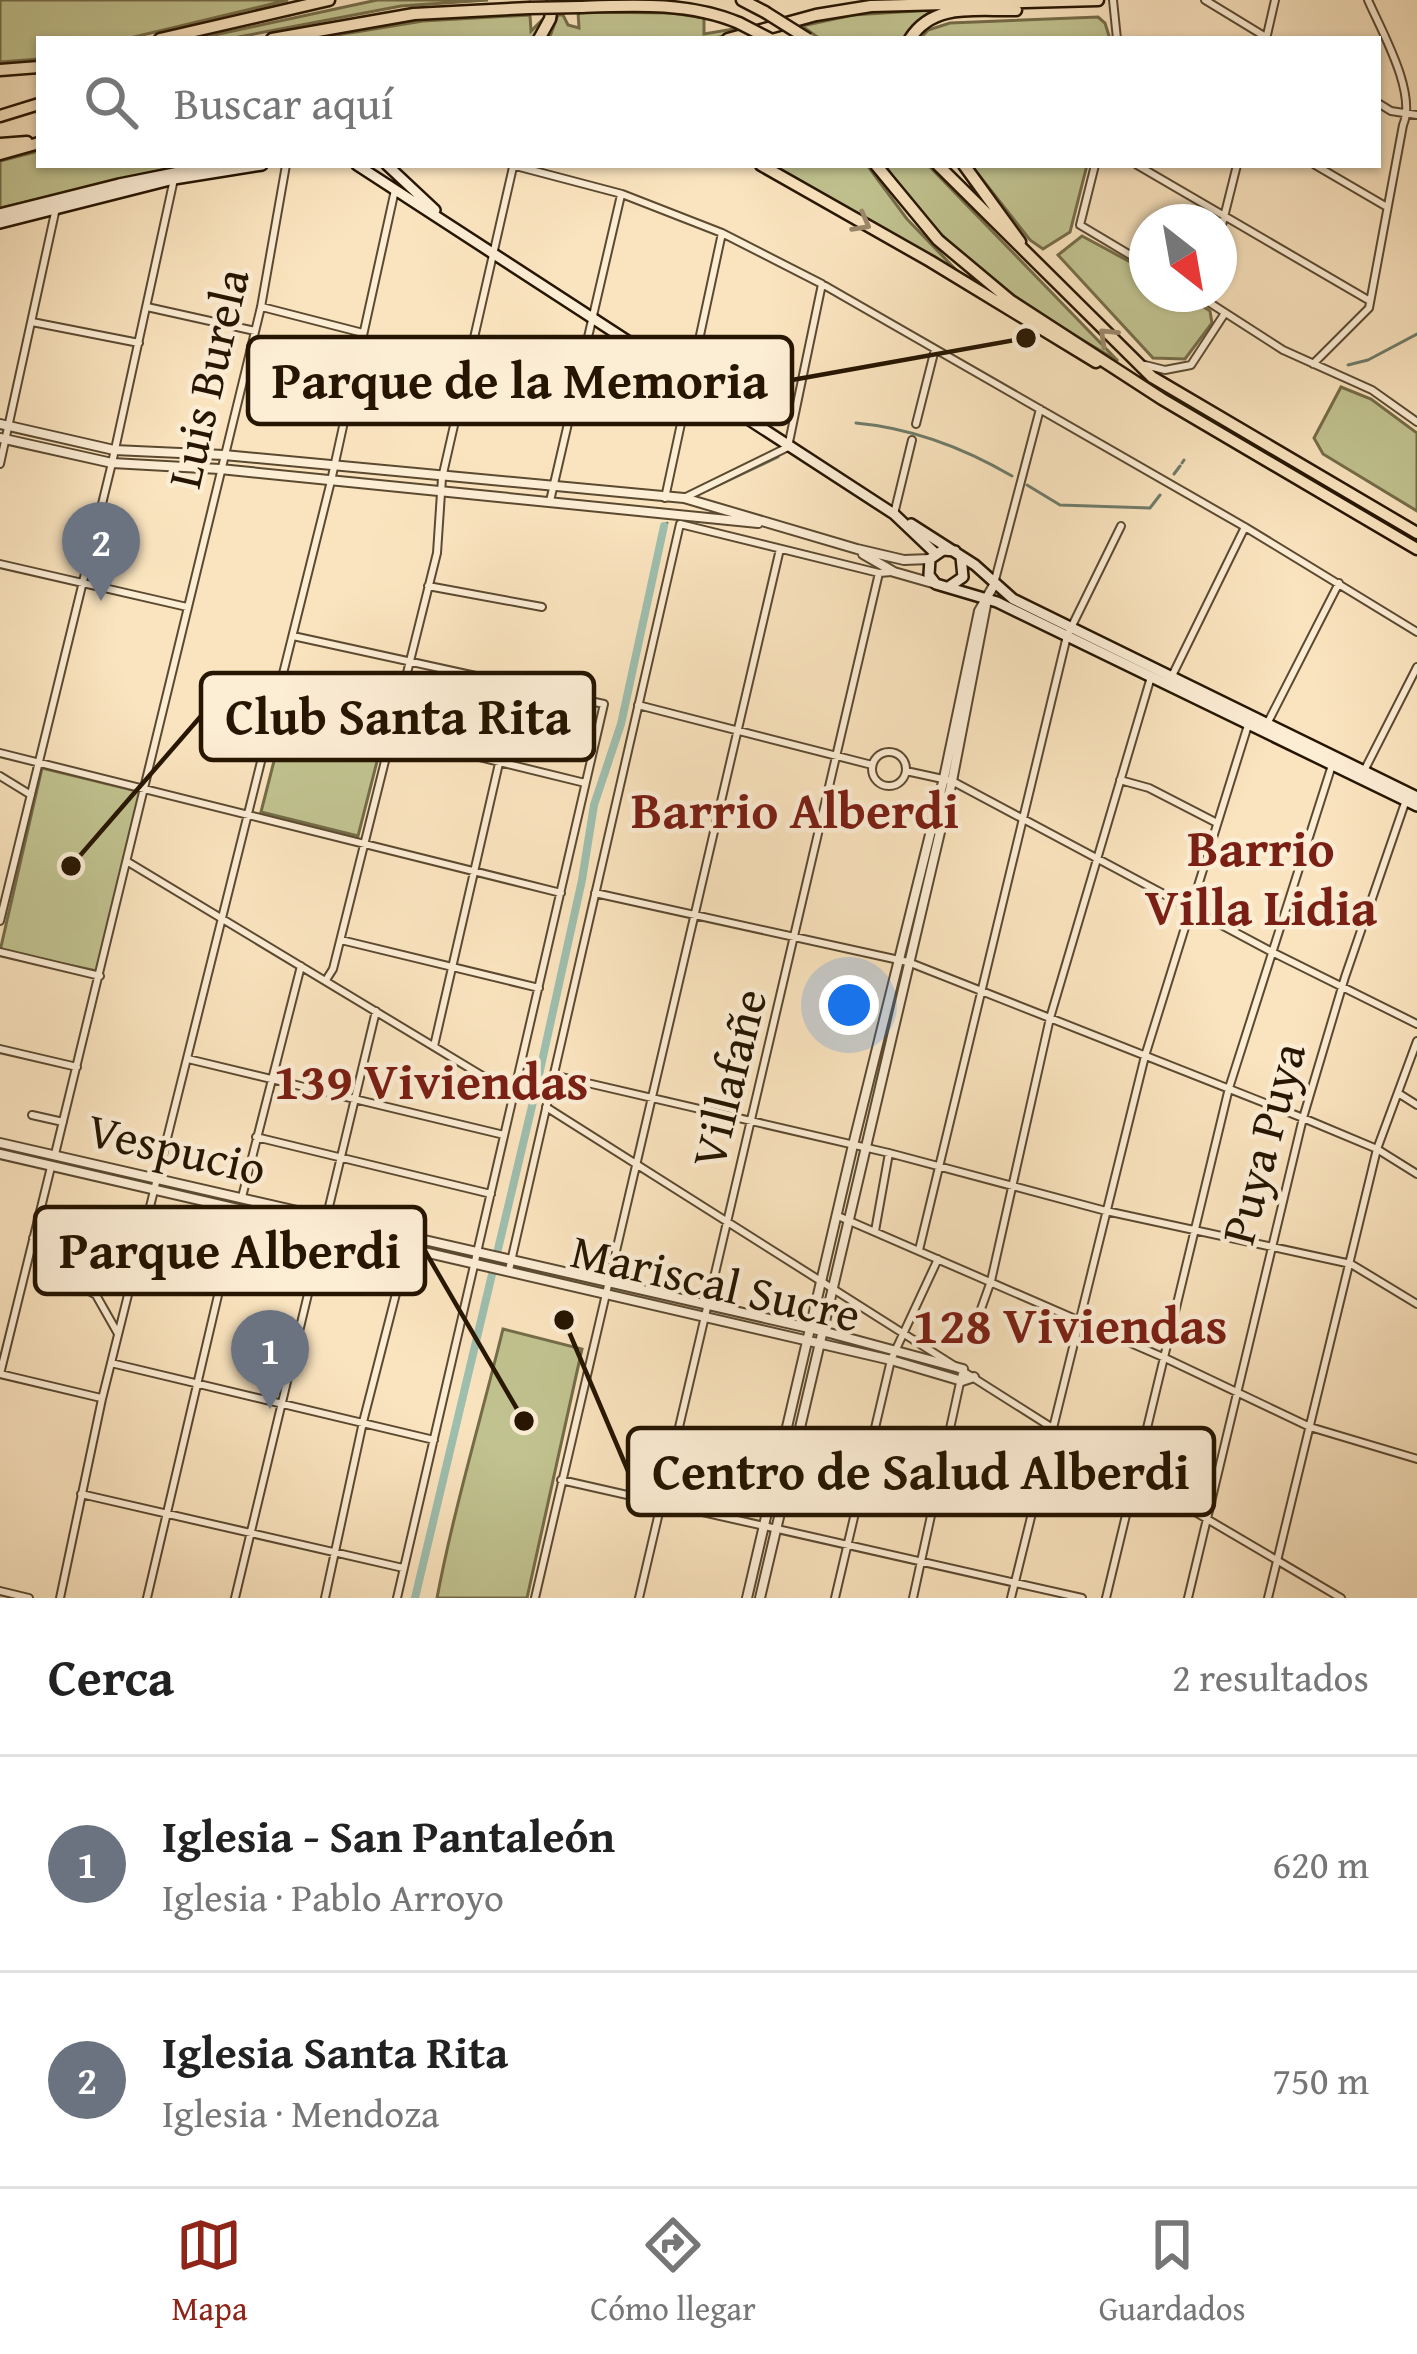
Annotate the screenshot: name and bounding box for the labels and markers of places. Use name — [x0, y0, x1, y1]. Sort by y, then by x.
callout: Parque de la Memoria — [248, 337, 792, 424]
pin: 2 — [62, 502, 140, 601]
callout: Club Santa Rita — [201, 673, 594, 760]
callout: Parque Alberdi — [35, 1207, 425, 1294]
pin: 1 — [231, 1310, 309, 1409]
callout: Centro de Salud Alberdi — [628, 1428, 1214, 1515]

